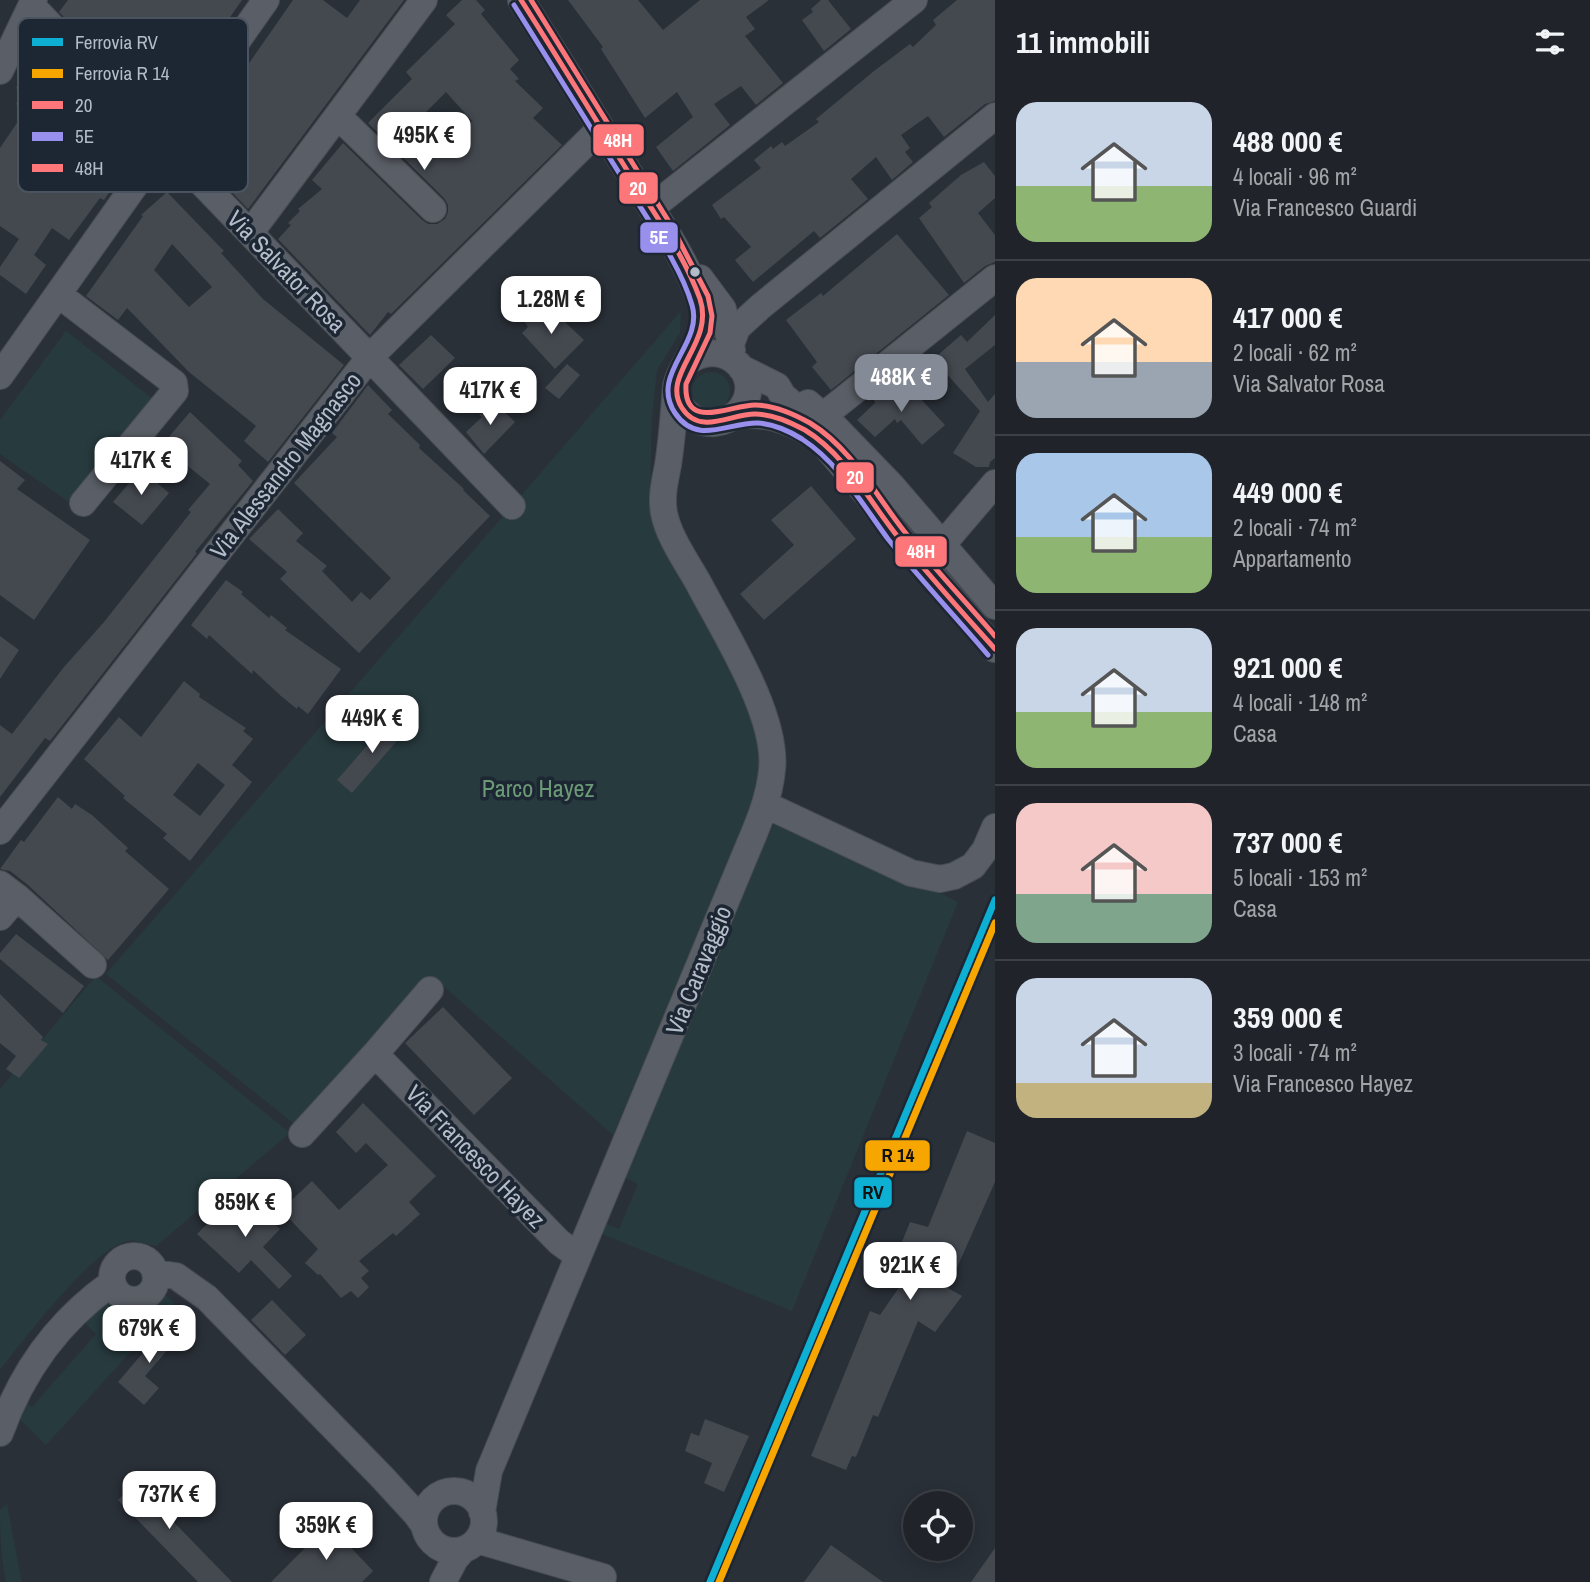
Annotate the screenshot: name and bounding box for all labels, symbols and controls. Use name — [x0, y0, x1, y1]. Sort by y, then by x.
legend — [18, 18, 248, 192]
text: 11 immobili — [1016, 22, 1150, 62]
icon: filters — [1531, 23, 1569, 61]
text: Ferrovia RV — [75, 29, 159, 55]
text: Ferrovia R 14 — [75, 60, 170, 86]
text: 20 — [75, 92, 92, 118]
pin: 495K € — [367, 113, 481, 172]
text: 495K € — [394, 119, 454, 150]
text: 488 000 € — [1233, 121, 1342, 161]
text: 5E — [75, 123, 94, 149]
line badge: 48H — [592, 123, 645, 157]
text: 48H — [604, 127, 632, 153]
icon: home — [1072, 130, 1156, 214]
text: 48H — [75, 155, 104, 181]
text: 4 locali · 96 m² — [1233, 161, 1357, 192]
line badge: 20 — [618, 171, 659, 205]
text: 20 — [629, 175, 647, 201]
text: Via Francesco Guardi — [1233, 192, 1417, 223]
street label: Via Salvator Rosa — [221, 203, 354, 339]
line badge: 5E — [639, 221, 679, 254]
text: 5E — [649, 224, 669, 250]
unlabelled marker — [688, 265, 702, 279]
pin: 1.28M € — [486, 276, 616, 336]
text: 1.28M € — [517, 283, 585, 314]
text: 417 000 € — [1233, 297, 1342, 337]
icon: home — [1072, 306, 1156, 390]
text: 2 locali · 62 m² — [1233, 337, 1357, 368]
pin: 488K € — [844, 354, 958, 414]
text: 488K € — [871, 361, 931, 392]
street label: Via Alessandro Magnasco — [202, 365, 368, 565]
pin: 417K € — [433, 368, 547, 427]
text: Via Salvator Rosa — [1233, 368, 1385, 399]
text: 417K € — [460, 374, 520, 405]
pin: 417K € — [84, 438, 198, 497]
text: 417K € — [111, 444, 171, 475]
line badge: 20 — [835, 461, 875, 494]
text: 20 — [846, 464, 864, 490]
text: 449 000 € — [1233, 472, 1342, 512]
icon: home — [1072, 481, 1156, 565]
text: 2 locali · 74 m² — [1233, 512, 1357, 543]
line badge: 48H — [894, 535, 948, 568]
text: 48H — [907, 538, 935, 564]
text: Appartamento — [1233, 543, 1351, 574]
text: 921 000 € — [1233, 647, 1342, 687]
icon: home — [1072, 656, 1156, 740]
text: 4 locali · 148 m² — [1233, 687, 1367, 718]
pin: 449K € — [315, 696, 429, 755]
text: 449K € — [342, 702, 402, 733]
text: Casa — [1233, 718, 1277, 749]
park label: Parco Hayez — [482, 772, 594, 804]
text: 737 000 € — [1233, 822, 1342, 862]
icon: home — [1072, 831, 1156, 915]
text: 5 locali · 153 m² — [1233, 862, 1367, 893]
text: Casa — [1233, 893, 1277, 924]
street label: Via Caravaggio — [658, 901, 738, 1039]
text: 359 000 € — [1233, 997, 1342, 1037]
icon: home — [1072, 1006, 1156, 1090]
text: 3 locali · 74 m² — [1233, 1037, 1357, 1068]
text: Via Francesco Hayez — [1233, 1068, 1413, 1099]
street label: Via Francesco Hayez — [399, 1077, 553, 1235]
line badge: R 14 — [864, 1139, 931, 1172]
text: R 14 — [882, 1142, 915, 1168]
line badge: RV — [853, 1176, 893, 1209]
text: RV — [862, 1179, 884, 1205]
pin: 859K € — [188, 1180, 302, 1239]
text: 859K € — [215, 1186, 275, 1217]
pin: 921K € — [853, 1242, 967, 1302]
text: 921K € — [880, 1249, 940, 1280]
pin: 679K € — [92, 1306, 206, 1365]
text: 679K € — [119, 1312, 179, 1343]
pin: 737K € — [112, 1472, 226, 1531]
text: 737K € — [139, 1478, 199, 1509]
map controls — [903, 1491, 973, 1561]
button: locate — [903, 1491, 973, 1561]
pin: 359K € — [269, 1502, 383, 1562]
text: 359K € — [296, 1509, 356, 1540]

